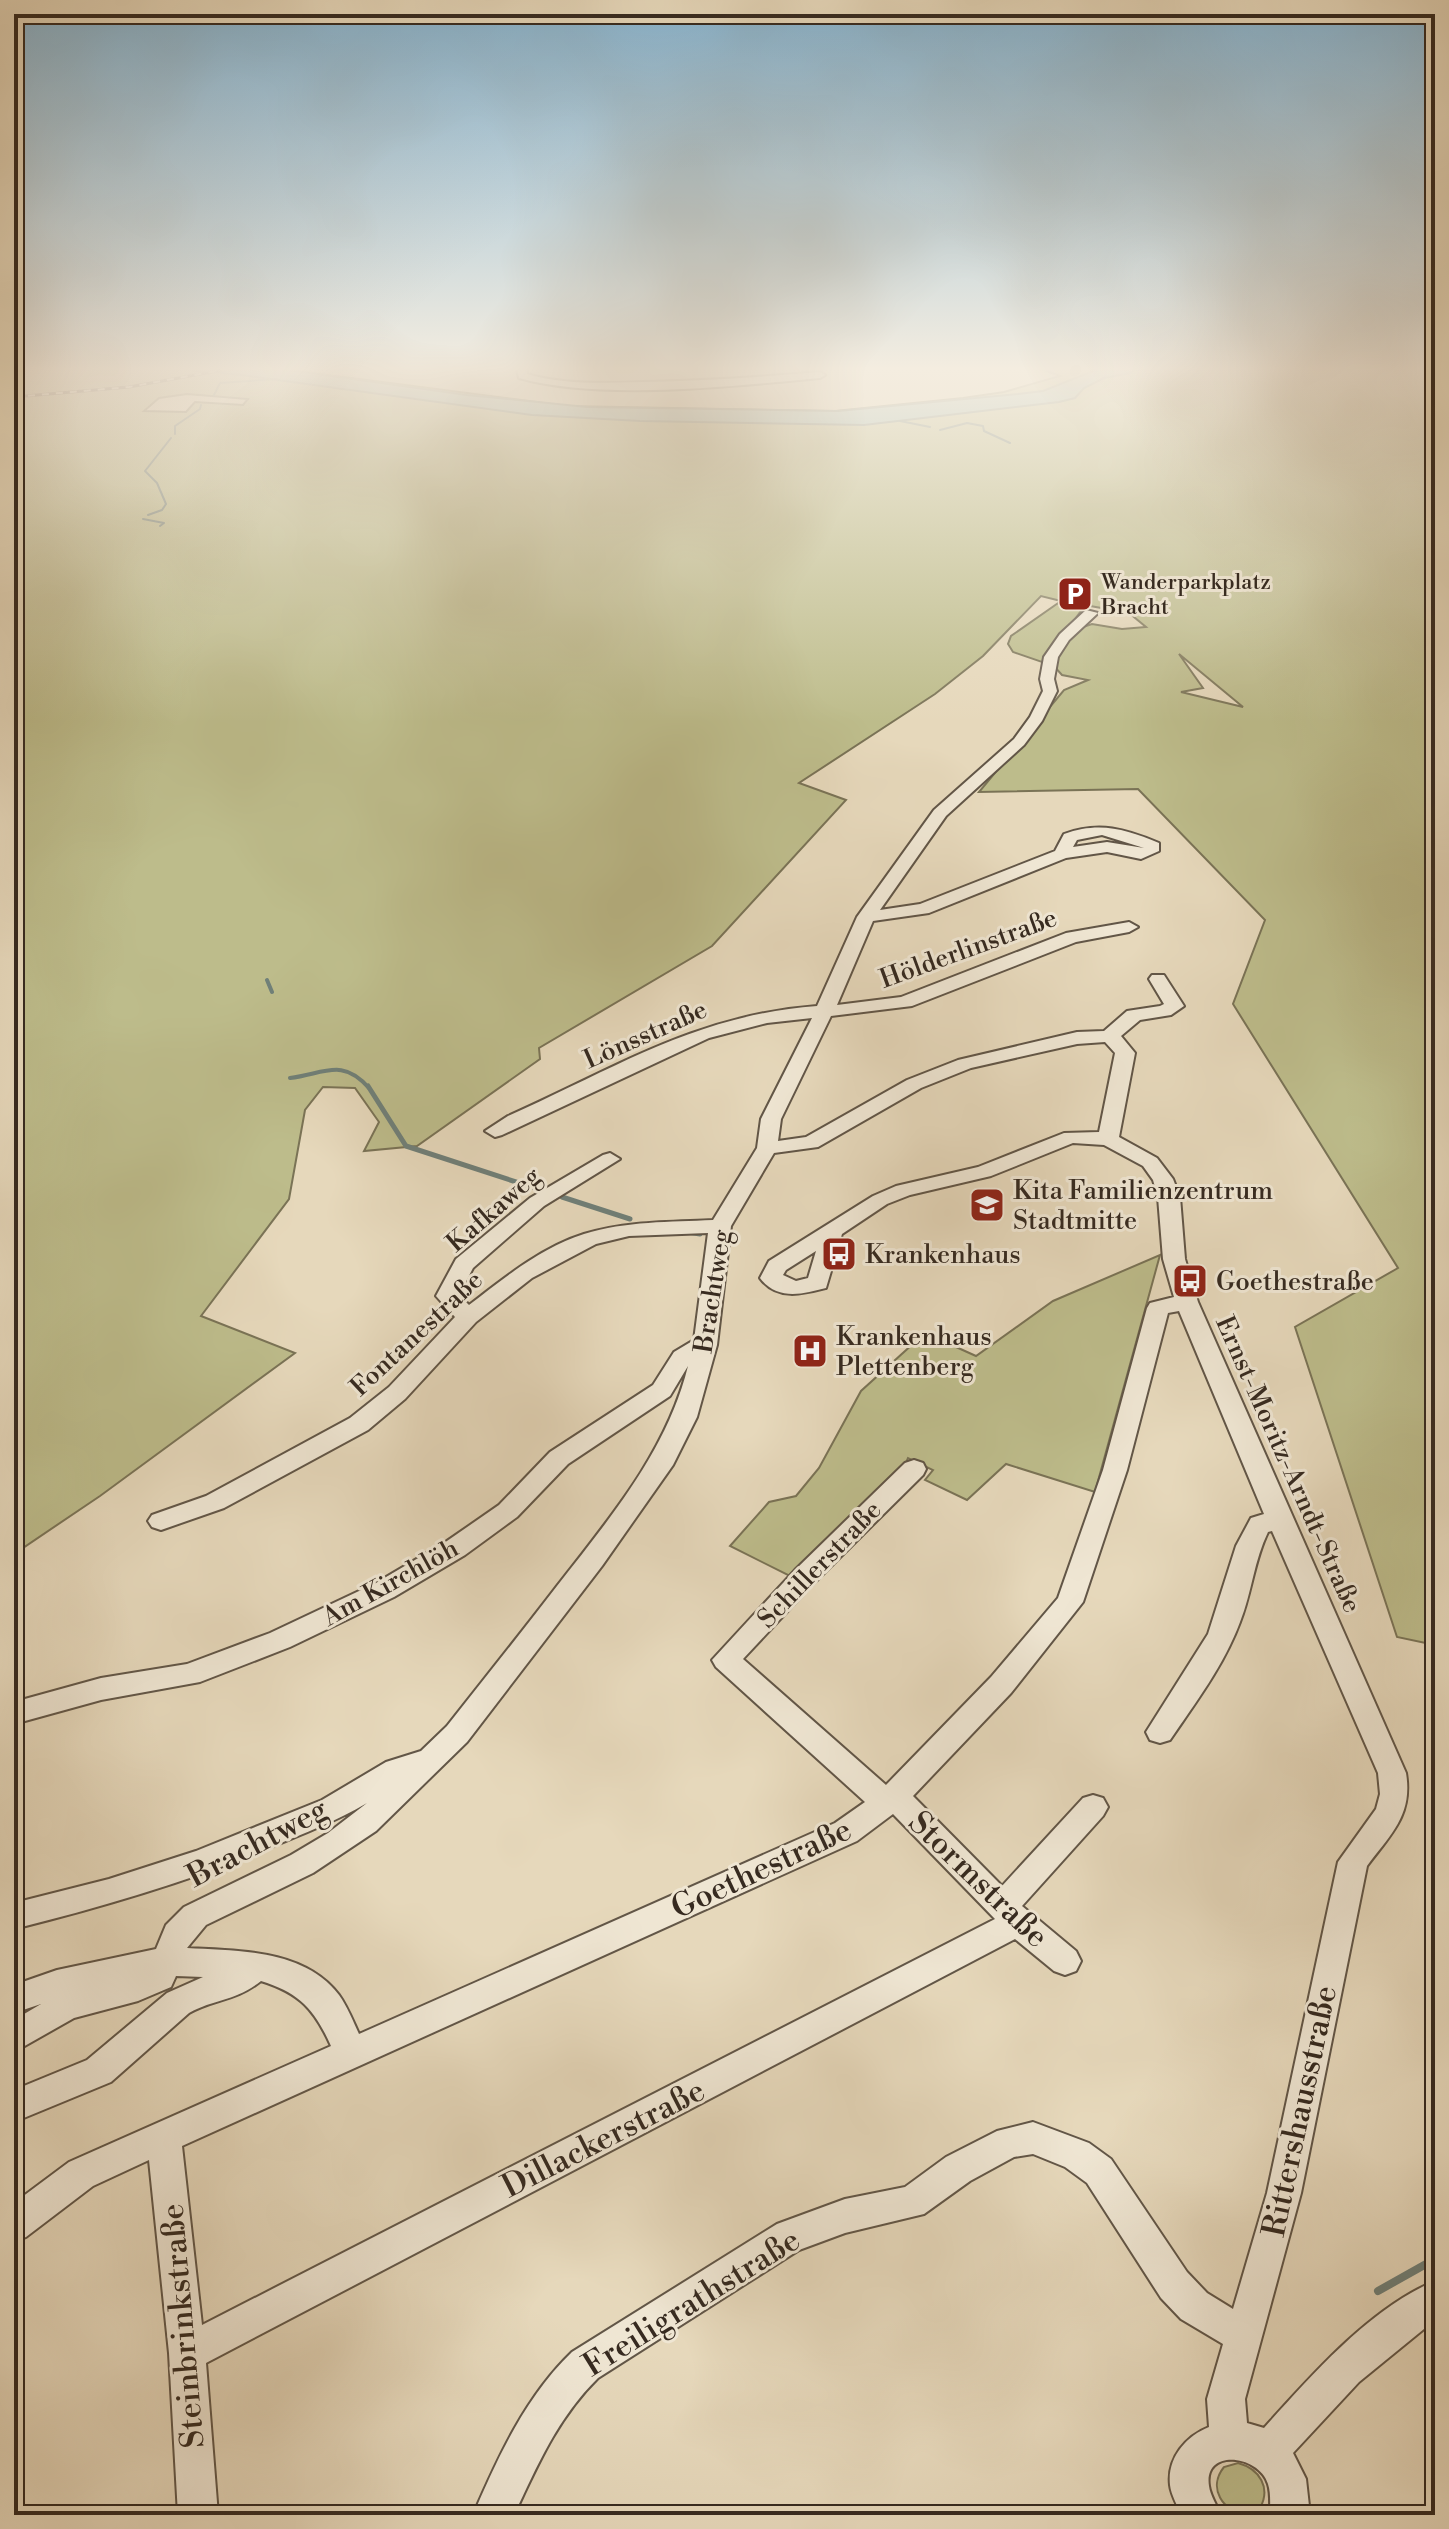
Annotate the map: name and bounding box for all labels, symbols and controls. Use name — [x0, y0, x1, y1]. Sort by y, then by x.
place label: Wanderparkplatz Bracht — [1100, 569, 1271, 621]
parking icon: Wanderparkplatz Bracht — [1056, 575, 1094, 613]
street label: Hölderlinstraße — [875, 902, 1061, 996]
street label: Lönsstraße — [579, 994, 712, 1076]
street label: Kafkaweg — [440, 1160, 548, 1259]
place label: Kita Familienzentrum Stadtmitte — [1013, 1175, 1273, 1237]
school or university icon: Kita Familienzentrum Stadtmitte — [968, 1186, 1006, 1224]
street label: Brachtweg — [687, 1227, 739, 1356]
bus stop icon: Krankenhaus — [820, 1235, 858, 1273]
place label: Krankenhaus — [865, 1239, 1021, 1271]
bus stop icon: Goethestraße — [1171, 1262, 1209, 1300]
street label: Fontanestraße — [344, 1264, 490, 1403]
place label: Goethestraße — [1216, 1266, 1374, 1298]
street label: Ernst-Moritz-Arndt-Straße — [1208, 1311, 1368, 1618]
place label: Krankenhaus Plettenberg — [836, 1321, 992, 1383]
hospital icon: Krankenhaus Plettenberg — [791, 1332, 829, 1370]
street label: Schillerstraße — [751, 1494, 888, 1635]
street label: Am Kirchlöh — [316, 1532, 464, 1634]
street label: Brachtweg — [180, 1789, 335, 1897]
street label: Stormstraße — [900, 1803, 1057, 1956]
street label: Goethestraße — [665, 1810, 858, 1928]
street label: Rittershausstraße — [1254, 1982, 1346, 2240]
street label: Dillackerstraße — [495, 2071, 712, 2207]
street label: Steinbrinkstraße — [152, 2202, 214, 2450]
street label: Freiligrathstraße — [576, 2220, 808, 2386]

